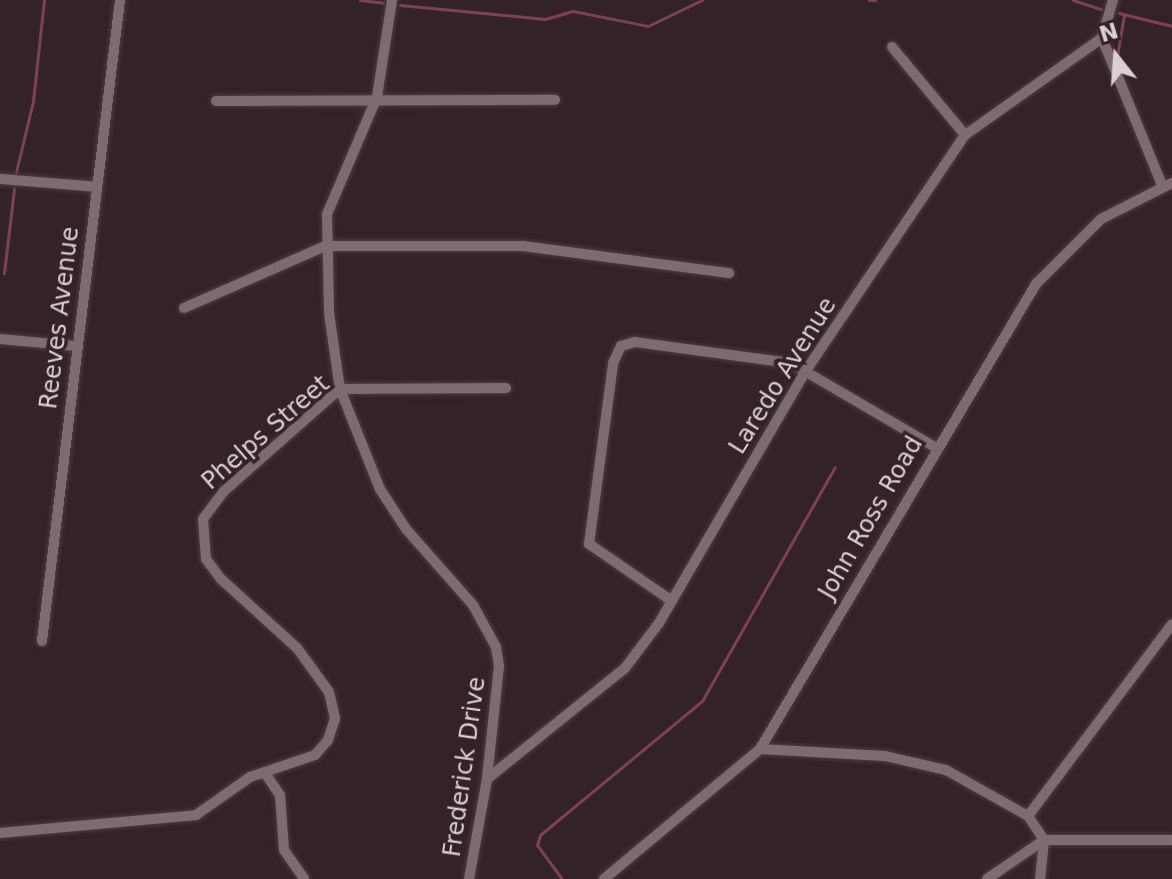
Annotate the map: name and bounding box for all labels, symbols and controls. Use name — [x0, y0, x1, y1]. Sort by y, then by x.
north arrow — [1076, 16, 1156, 96]
text: N — [1096, 18, 1121, 47]
street label: Reeves Avenue — [35, 225, 85, 411]
street label: Laredo Avenue — [723, 293, 843, 459]
street label: Phelps Street — [196, 370, 336, 496]
street label: John Ross Road — [813, 432, 929, 604]
street label: Frederick Drive — [438, 675, 492, 859]

